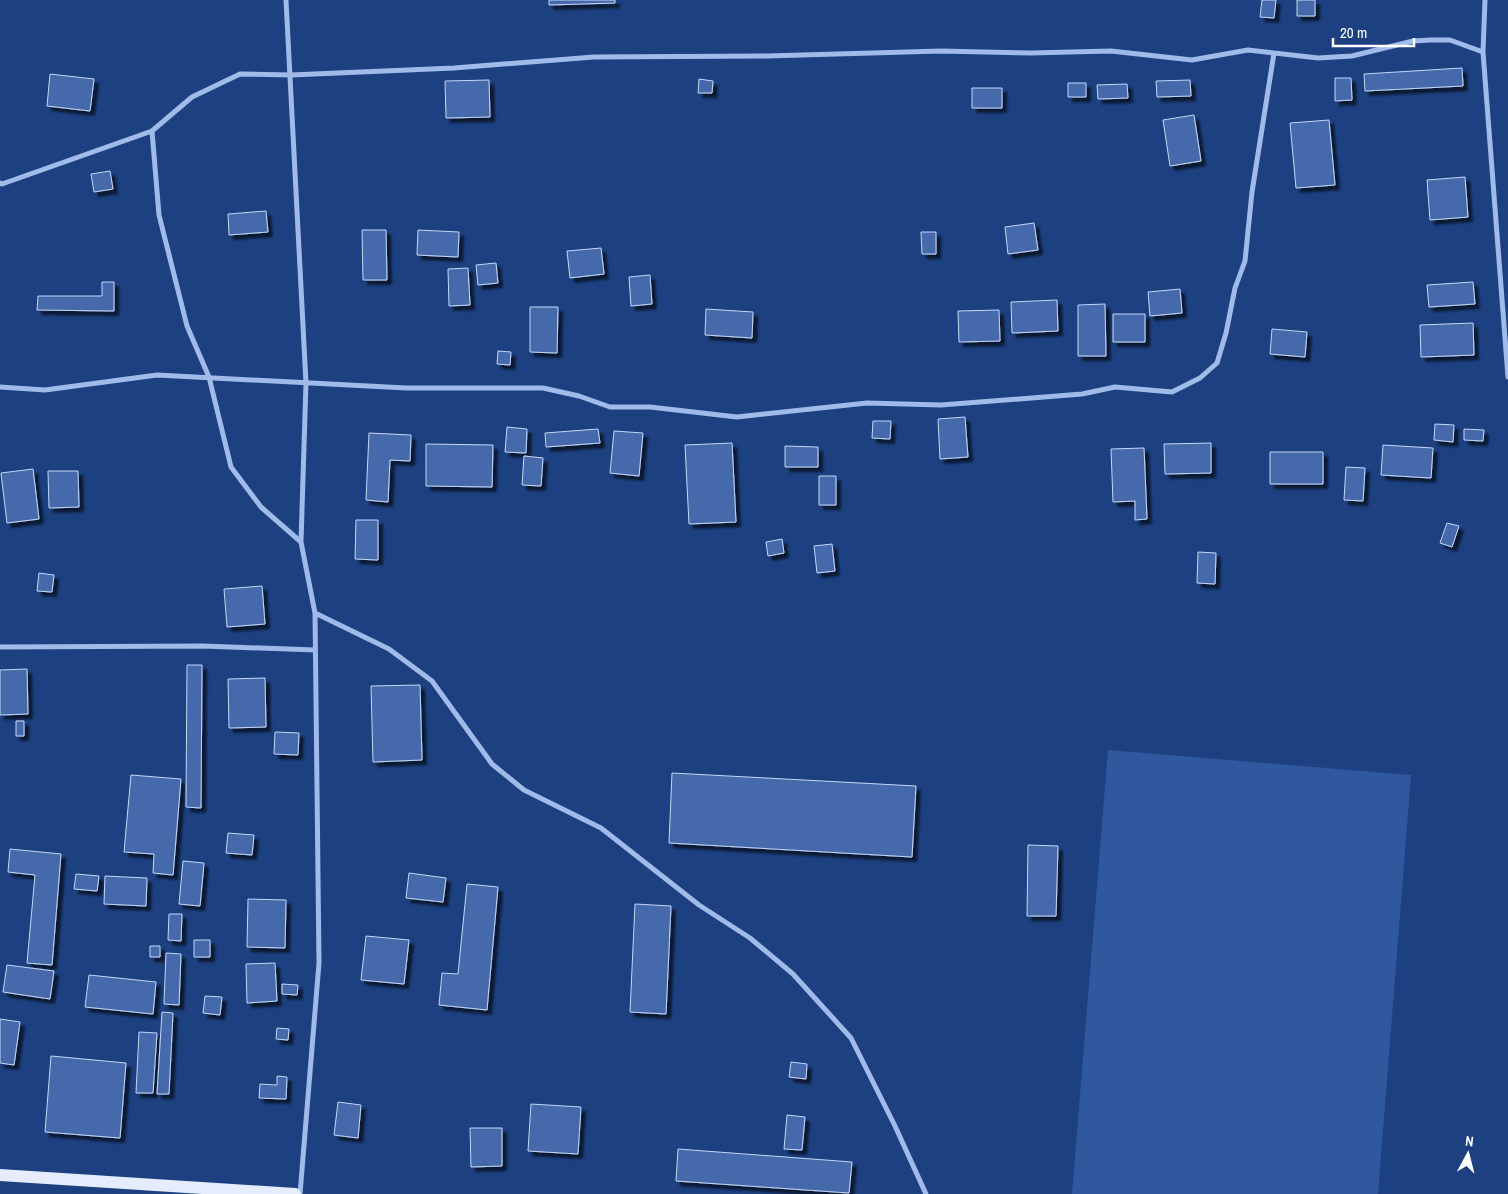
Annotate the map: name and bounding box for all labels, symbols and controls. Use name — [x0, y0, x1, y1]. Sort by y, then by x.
scale bar — [1333, 15, 1414, 47]
text: 20 m — [1340, 22, 1367, 43]
north arrow — [1443, 1129, 1493, 1179]
text: N — [1464, 1132, 1475, 1151]

